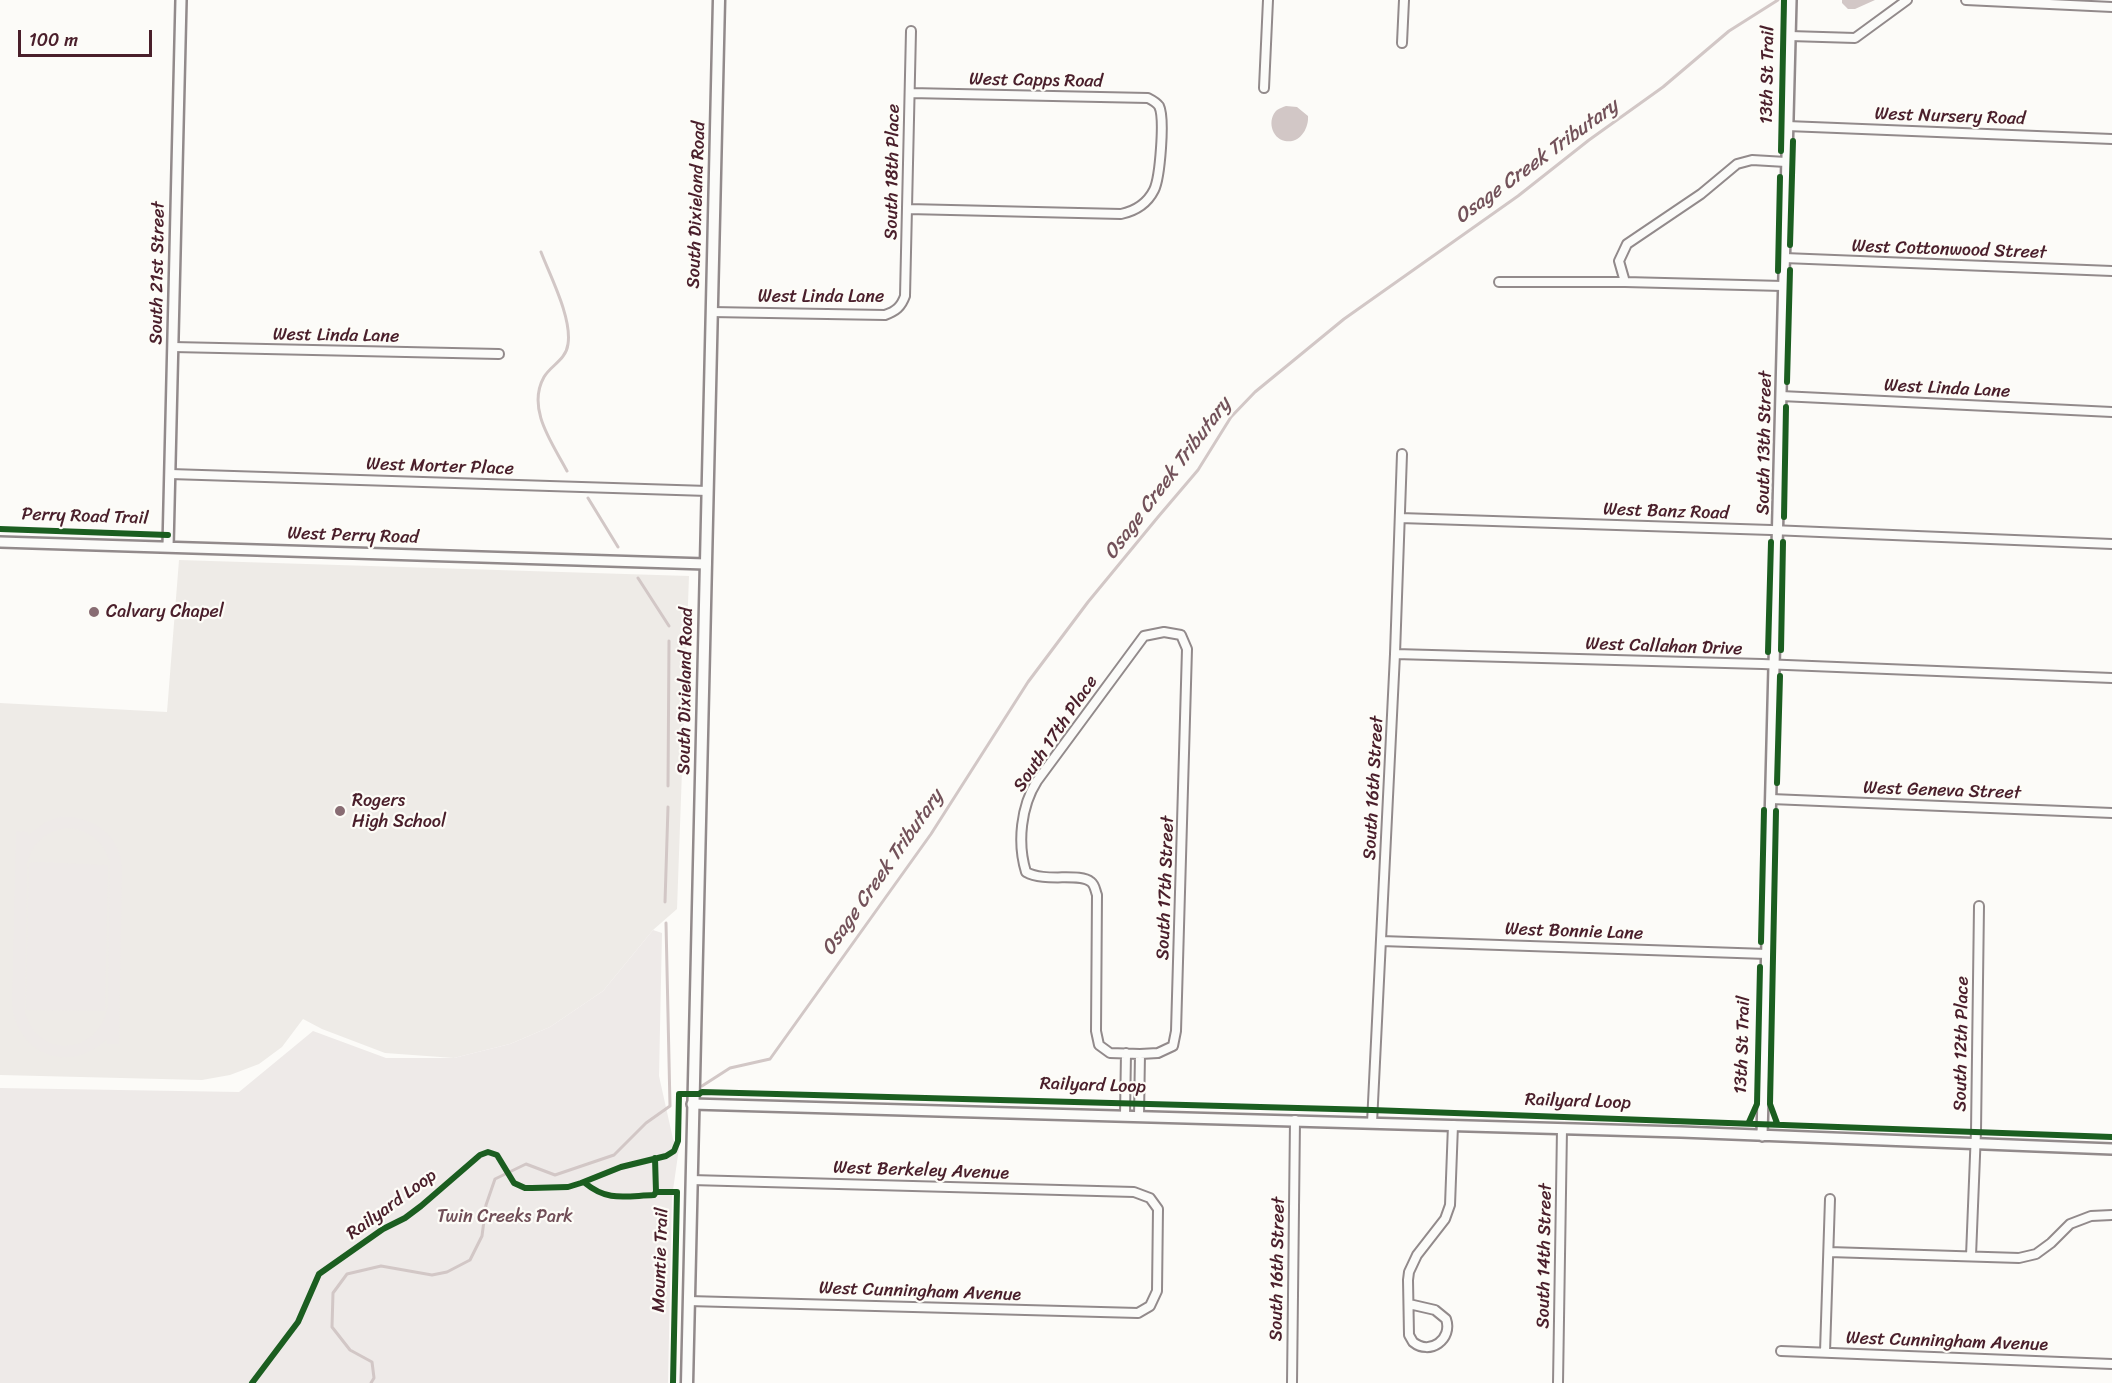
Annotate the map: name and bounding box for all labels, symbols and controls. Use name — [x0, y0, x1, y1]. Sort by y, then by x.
scale bar — [21, 18, 154, 56]
text: 100 m — [29, 24, 78, 56]
street label: 13th St Trail — [1756, 26, 1780, 124]
street label: West Capps Road — [969, 69, 1103, 93]
water label: Osage Creek Tributary — [1451, 95, 1623, 229]
street label: South 18th Place — [881, 104, 905, 240]
street label: West Nursery Road — [1874, 104, 2026, 130]
street label: South Dixieland Road — [683, 121, 711, 289]
street label: South 21st Street — [146, 201, 170, 345]
street label: West Cottonwood Street — [1851, 236, 2047, 264]
street label: West Linda Lane — [758, 286, 884, 308]
street label: West Linda Lane — [273, 324, 399, 348]
street label: South 13th Street — [1753, 371, 1777, 515]
street label: West Linda Lane — [1883, 375, 2011, 403]
water label: Osage Creek Tributary — [1099, 394, 1237, 564]
street label: West Morter Place — [366, 454, 514, 480]
street label: West Banz Road — [1603, 499, 1729, 525]
street label: Perry Road Trail — [21, 504, 149, 530]
street label: West Perry Road — [287, 523, 419, 549]
place label: Calvary Chapel — [106, 601, 224, 623]
marker: Calvary Chapel — [87, 605, 101, 619]
street label: South Dixieland Road — [674, 607, 698, 775]
street label: West Callahan Drive — [1585, 633, 1743, 661]
street label: South 17th Place — [1009, 672, 1103, 796]
street label: South 16th Street — [1359, 715, 1389, 861]
street label: West Geneva Street — [1863, 777, 2021, 805]
water label: Osage Creek Tributary — [817, 786, 949, 960]
place label: Rogers High School — [352, 790, 446, 832]
marker: Rogers High School — [333, 804, 347, 818]
street label: South 17th Street — [1153, 815, 1179, 961]
street label: West Bonnie Lane — [1504, 919, 1644, 945]
street label: South 12th Place — [1950, 976, 1974, 1112]
street label: 13th St Trail — [1730, 995, 1756, 1095]
street label: Railyard Loop — [1040, 1073, 1146, 1099]
street label: Railyard Loop — [1525, 1089, 1631, 1115]
street label: West Berkeley Avenue — [833, 1157, 1009, 1185]
street label: Railyard Loop — [343, 1165, 441, 1245]
street label: South 14th Street — [1533, 1183, 1557, 1329]
street label: South 16th Street — [1266, 1197, 1290, 1341]
park label: Twin Creeks Park — [437, 1206, 573, 1228]
street label: Mountie Trail — [648, 1207, 674, 1313]
street label: West Cunningham Avenue — [818, 1278, 1022, 1306]
street label: West Cunningham Avenue — [1845, 1328, 2049, 1356]

